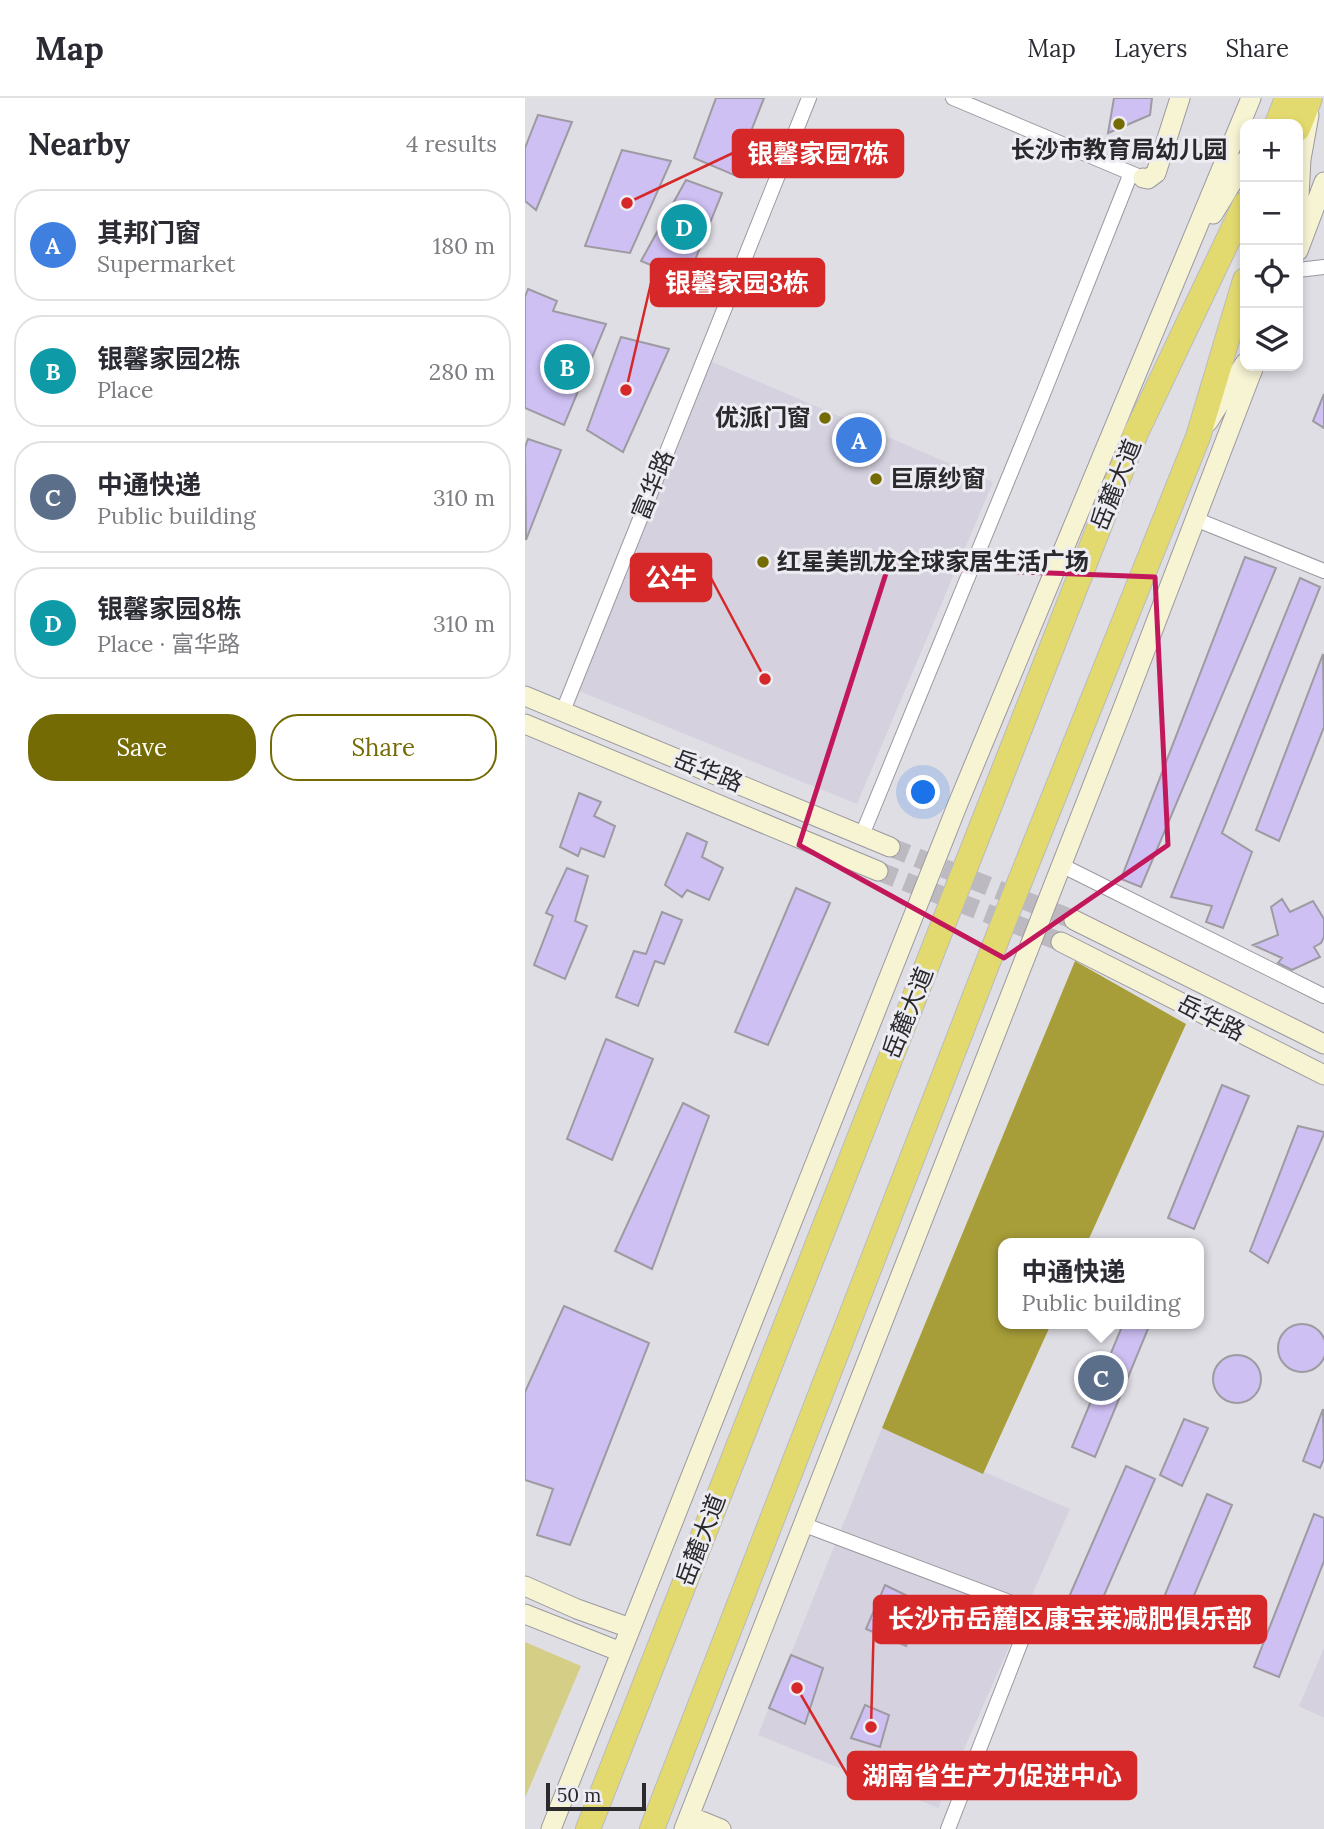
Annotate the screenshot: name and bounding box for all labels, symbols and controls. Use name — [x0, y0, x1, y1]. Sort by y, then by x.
text: Map — [35, 27, 104, 69]
text: Map — [1027, 33, 1076, 64]
text: Layers — [1114, 33, 1187, 64]
text: Share — [1225, 33, 1289, 64]
marker: 长沙市教育局幼儿园 — [1111, 116, 1127, 132]
map controls — [1240, 119, 1303, 371]
button: + — [1240, 119, 1303, 182]
text: Nearby — [28, 125, 130, 163]
text: 4 results — [406, 129, 497, 158]
callout: 银馨家园7栋 — [733, 130, 903, 177]
place label: 长沙市教育局幼儿园 — [1011, 134, 1227, 165]
text: 银馨家园7栋 — [747, 137, 889, 170]
button: − — [1240, 182, 1303, 245]
pin: D — [661, 201, 707, 253]
text: 其邦门窗 — [97, 216, 201, 249]
text: A — [45, 231, 61, 260]
text: 180 m — [433, 231, 495, 260]
button: locate — [1240, 245, 1303, 308]
text: Supermarket — [97, 249, 235, 278]
callout: 银馨家园3栋 — [651, 259, 824, 306]
text: 银馨家园3栋 — [665, 266, 809, 299]
button: layers — [1240, 308, 1303, 371]
pin: B — [544, 341, 590, 393]
text: 银馨家园2栋 — [97, 342, 241, 375]
text: B — [45, 357, 61, 386]
text: 280 m — [429, 357, 495, 386]
text: Place — [97, 375, 154, 404]
place label: 优派门窗 — [715, 402, 811, 433]
marker: 优派门窗 — [817, 410, 833, 426]
pin: A — [836, 414, 882, 466]
street label: 岳麓大道 — [1083, 435, 1148, 535]
street label: 富华路 — [625, 446, 680, 524]
place label: 巨原纱窗 — [890, 463, 986, 494]
text: 中通快递 — [97, 468, 201, 501]
marker: 巨原纱窗 — [868, 471, 884, 487]
text: C — [45, 483, 61, 512]
text: 310 m — [433, 483, 495, 512]
text: Public building — [97, 501, 256, 530]
place label: 红星美凯龙全球家居生活广场 — [777, 546, 1089, 577]
callout: 公牛 — [631, 554, 711, 601]
marker: 红星美凯龙全球家居生活广场 — [755, 554, 771, 570]
text: 公牛 — [645, 561, 697, 594]
text: 银馨家园8栋 — [97, 592, 242, 625]
text: D — [44, 609, 62, 638]
text: 310 m — [433, 609, 495, 638]
text: Place · 富华路 — [97, 629, 240, 658]
button: Save — [28, 714, 256, 781]
button: Share — [270, 714, 497, 781]
street label: 岳华路 — [669, 743, 747, 798]
your location — [906, 775, 940, 809]
street label: 岳麓大道 — [875, 963, 940, 1063]
street label: 岳华路 — [1172, 987, 1250, 1048]
popup — [998, 1238, 1204, 1329]
text: 中通快递 — [1022, 1255, 1126, 1288]
text: Public building — [1022, 1288, 1180, 1317]
pin: C — [1078, 1352, 1124, 1404]
street label: 岳麓大道 — [669, 1489, 732, 1590]
callout: 长沙市岳麓区康宝莱减肥俱乐部 — [874, 1596, 1266, 1643]
text: 长沙市岳麓区康宝莱减肥俱乐部 — [888, 1602, 1252, 1635]
callout: 湖南省生产力促进中心 — [848, 1752, 1136, 1799]
text: 湖南省生产力促进中心 — [862, 1759, 1122, 1792]
scale bar — [546, 1780, 646, 1812]
text: 50 m — [557, 1783, 601, 1807]

